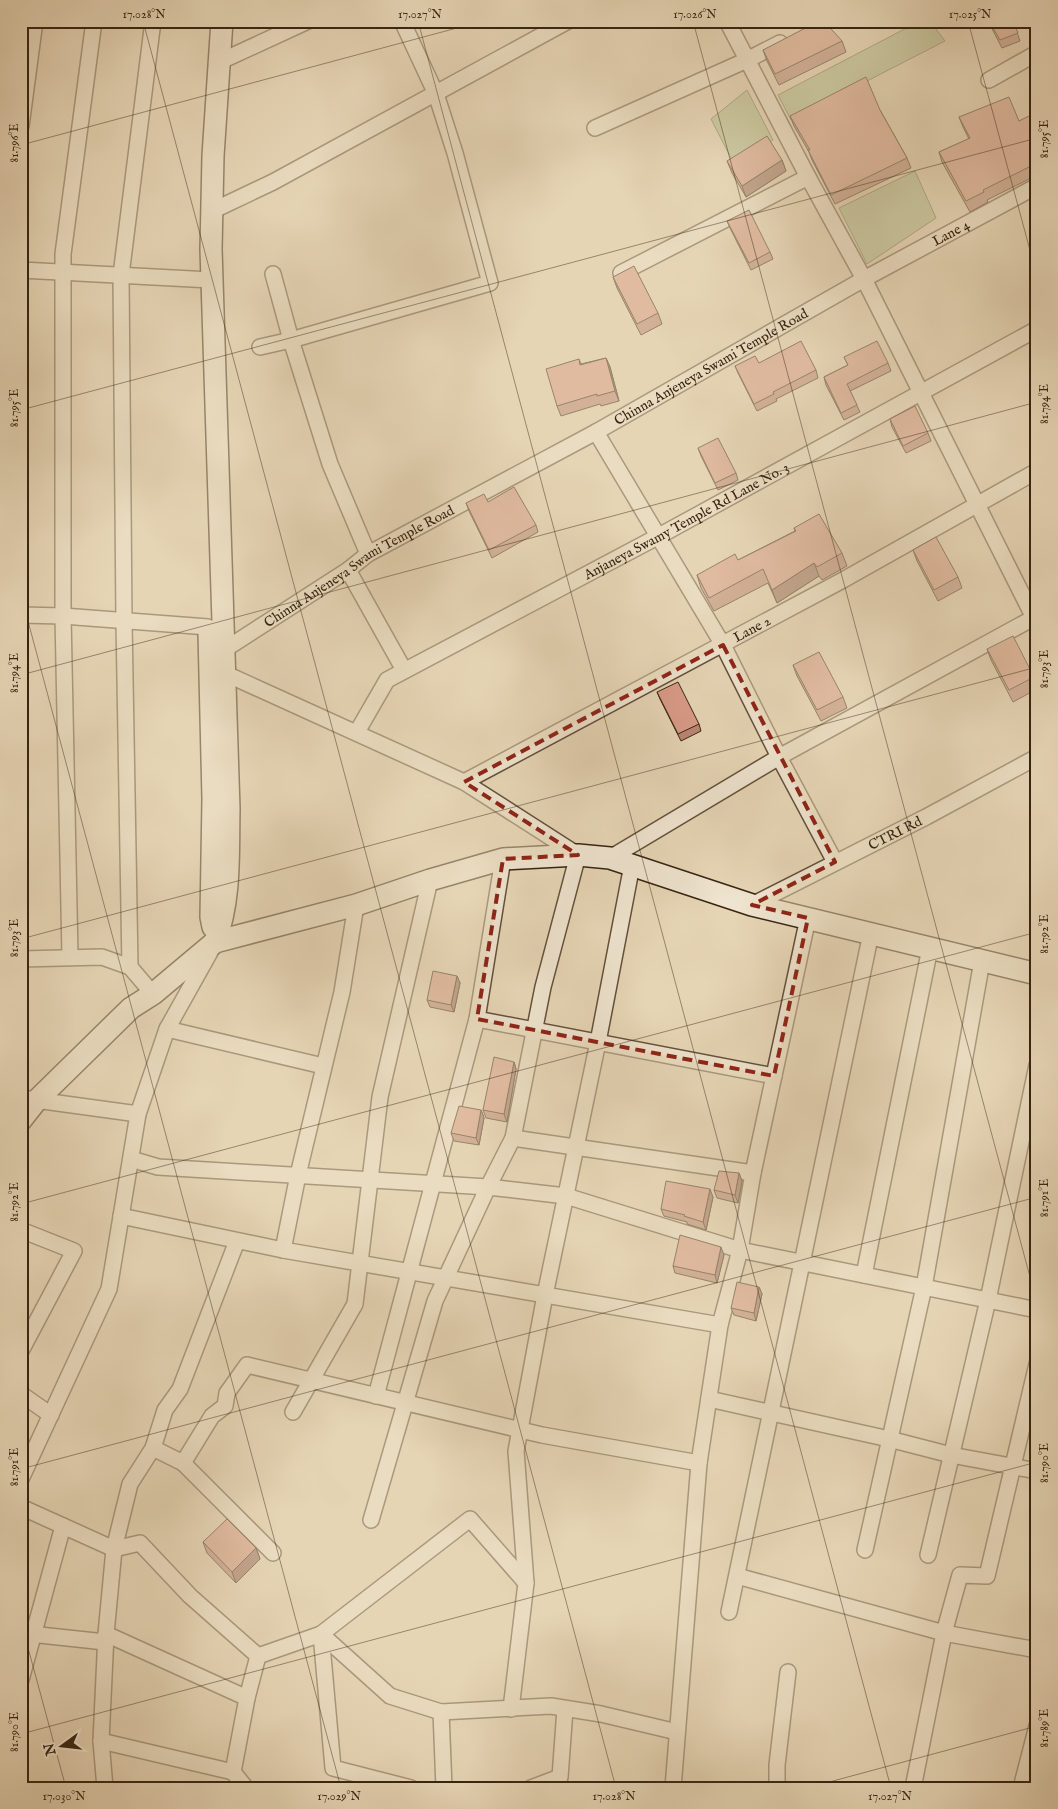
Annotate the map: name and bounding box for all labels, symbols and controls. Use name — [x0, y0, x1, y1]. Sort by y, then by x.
text: 17.028°N — [122, 7, 166, 22]
text: 17.027°N — [398, 7, 443, 22]
text: 17.026°N — [673, 7, 717, 22]
text: 17.025°N — [949, 7, 992, 22]
text: 81.795°E — [1037, 120, 1052, 158]
text: 81.796°E — [7, 123, 22, 163]
street label: Lane 4 — [929, 216, 973, 251]
street label: Chinna Anjeneya Swami Temple Road — [611, 305, 812, 430]
text: 81.794°E — [1037, 384, 1052, 424]
text: 81.795°E — [7, 389, 22, 427]
street label: Anjaneya Swamy Temple Rd Lane No. 3 — [580, 459, 792, 585]
street label: Chinna Anjeneya Swami Temple Road — [261, 501, 458, 632]
street label: Lane 2 — [730, 612, 774, 647]
text: 81.793°E — [1037, 650, 1052, 688]
text: 81.794°E — [7, 653, 22, 693]
street label: CTRI Rd — [865, 812, 926, 855]
text: 81.792°E — [1037, 914, 1052, 954]
text: 81.793°E — [7, 919, 22, 957]
text: 81.791°E — [1037, 1179, 1052, 1217]
text: 81.792°E — [7, 1182, 22, 1222]
text: 81.790°E — [1037, 1443, 1052, 1483]
text: 81.791°E — [7, 1448, 22, 1486]
text: 81.789°E — [1037, 1709, 1052, 1747]
text: 81.790°E — [7, 1712, 22, 1752]
north arrow — [38, 1722, 88, 1772]
text: N — [40, 1741, 61, 1758]
text: 17.030°N — [42, 1789, 86, 1804]
text: 17.029°N — [317, 1789, 361, 1804]
text: 17.028°N — [592, 1789, 636, 1804]
text: 17.027°N — [868, 1789, 913, 1804]

